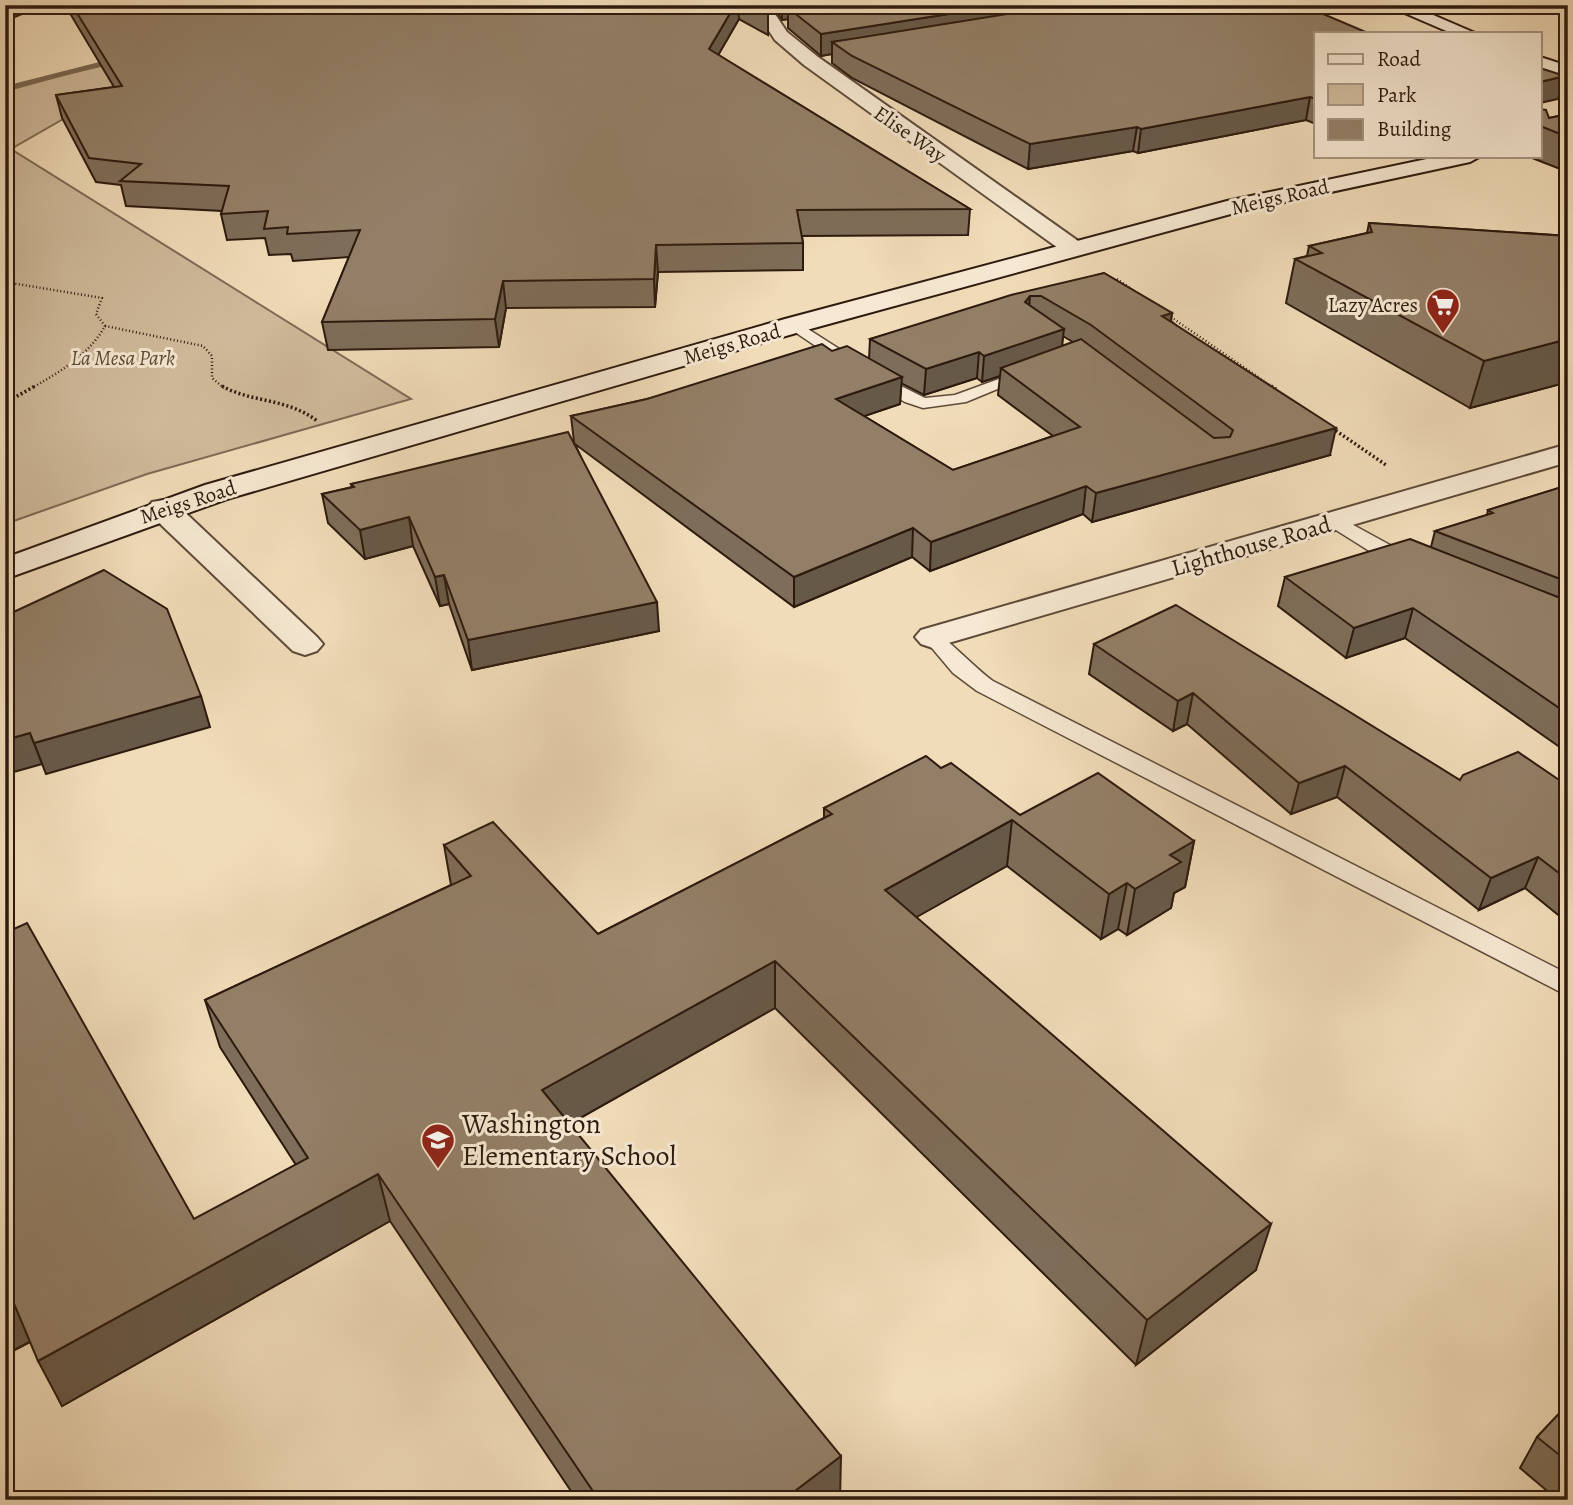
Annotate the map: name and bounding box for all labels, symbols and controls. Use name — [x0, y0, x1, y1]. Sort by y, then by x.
legend — [1314, 32, 1542, 158]
text: Road — [1377, 45, 1421, 73]
text: Park — [1377, 81, 1417, 109]
street label: Elise Way — [868, 99, 952, 169]
text: Building — [1377, 115, 1452, 143]
street label: Meigs Road — [1228, 172, 1332, 222]
supermarket icon: Lazy Acres — [1424, 286, 1462, 335]
place label: Lazy Acres — [1328, 291, 1418, 319]
street label: Meigs Road — [680, 317, 784, 371]
park label: La Mesa Park — [71, 344, 175, 372]
street label: Meigs Road — [136, 473, 240, 531]
street label: Lighthouse Road — [1167, 508, 1335, 584]
place label: Washington Elementary School — [461, 1105, 677, 1175]
school or university icon: Washington Elementary School — [419, 1121, 457, 1170]

